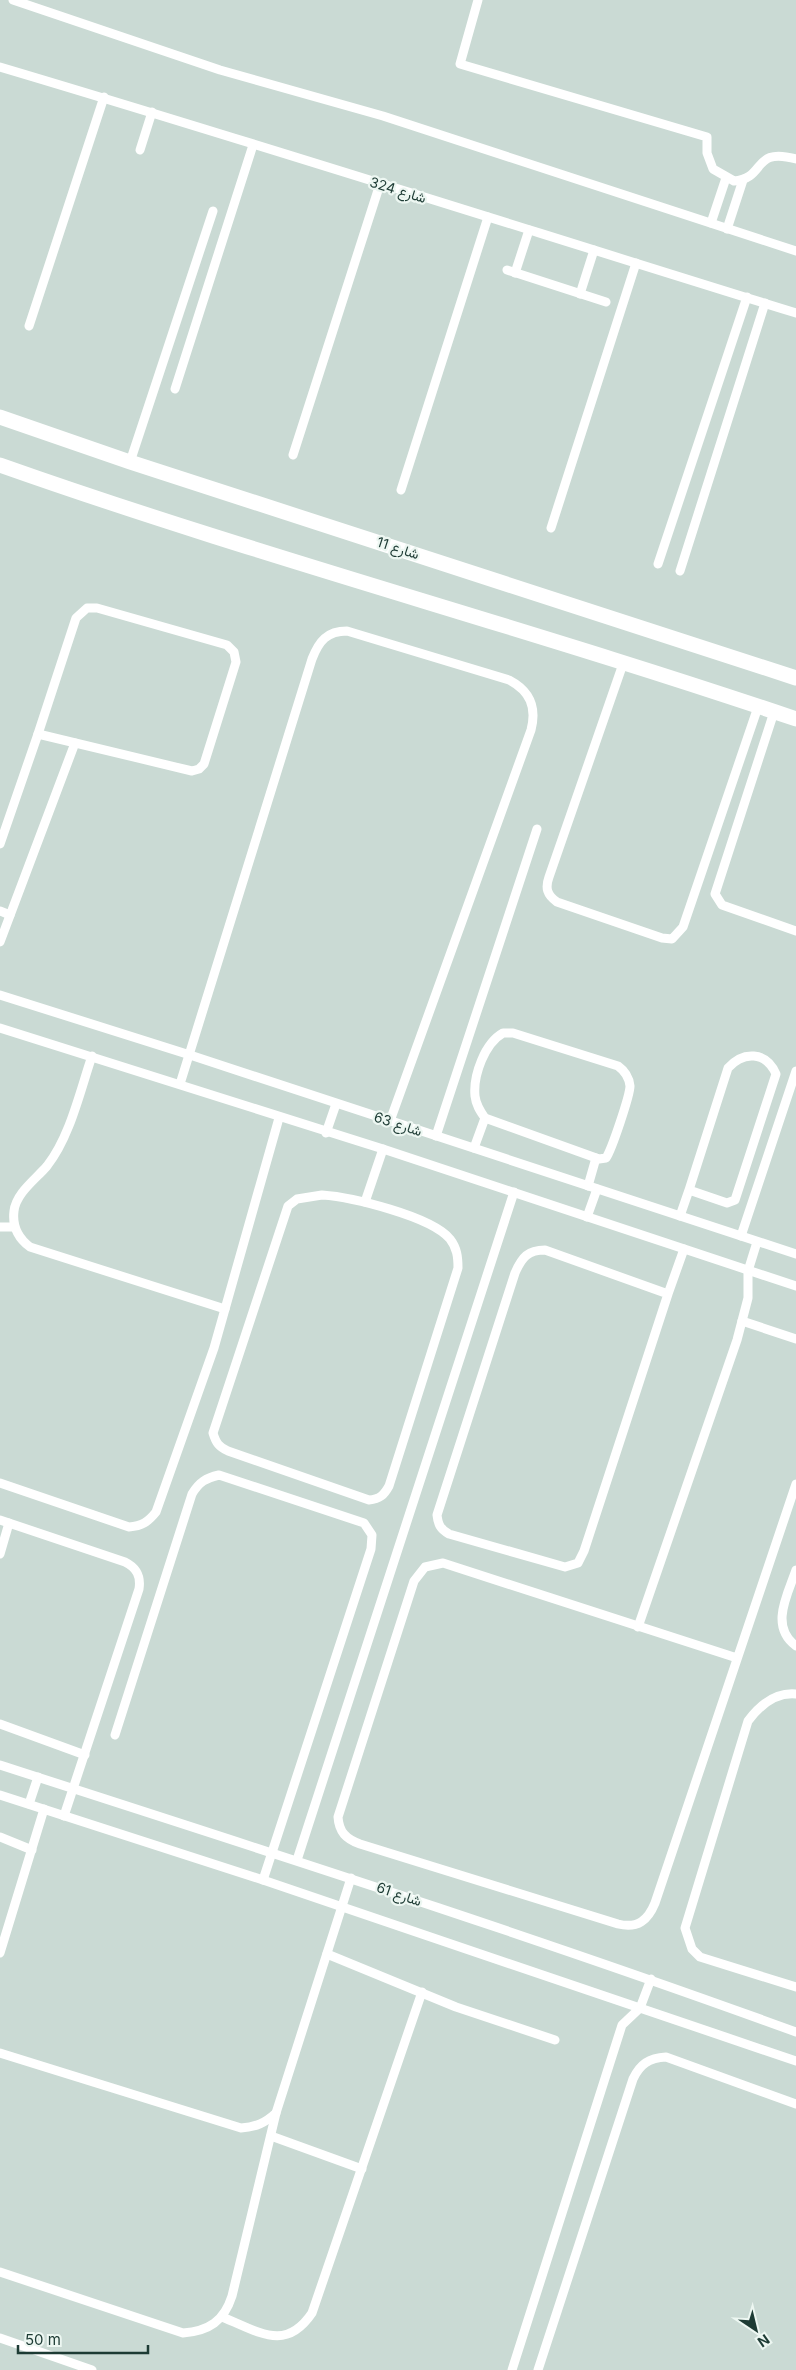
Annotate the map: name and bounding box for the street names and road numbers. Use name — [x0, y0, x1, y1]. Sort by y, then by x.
street label: شارع 324 — [367, 173, 428, 209]
street label: شارع 11 — [374, 533, 421, 565]
street label: شارع 63 — [371, 1108, 424, 1142]
street label: شارع 61 — [373, 1878, 424, 1912]

